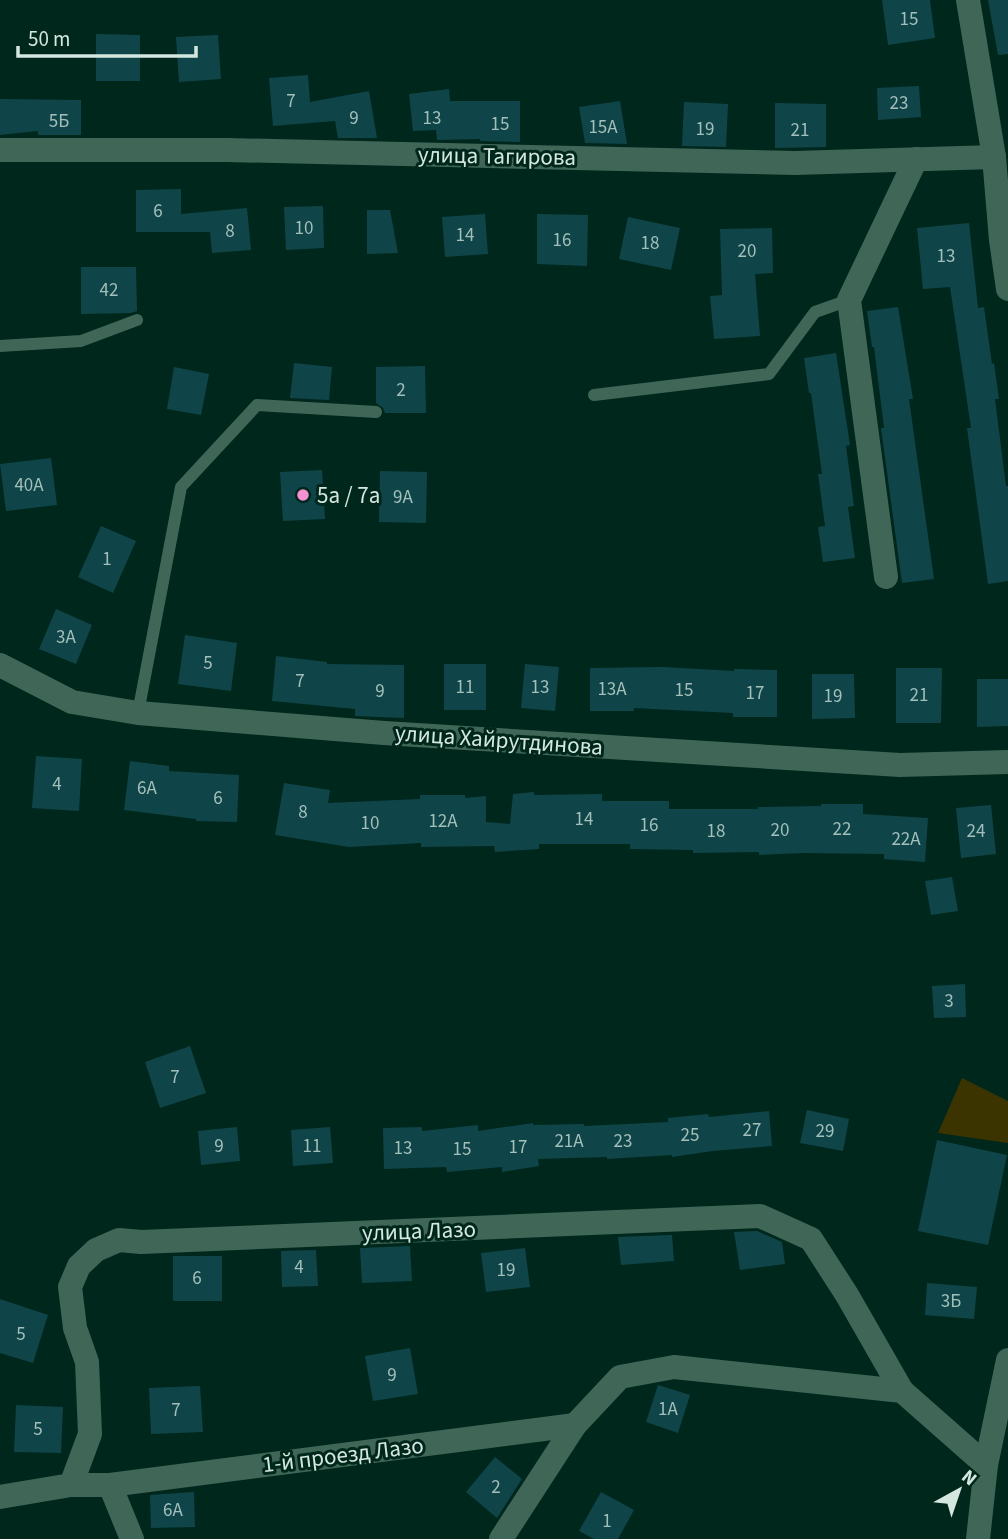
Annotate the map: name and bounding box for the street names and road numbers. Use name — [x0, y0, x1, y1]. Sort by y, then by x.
street label: улица Тагирова — [418, 138, 576, 174]
street label: улица Хайрутдинова — [394, 716, 604, 764]
street label: улица Лазо — [361, 1213, 477, 1249]
street label: 1-й проезд Лазо — [261, 1429, 425, 1481]

